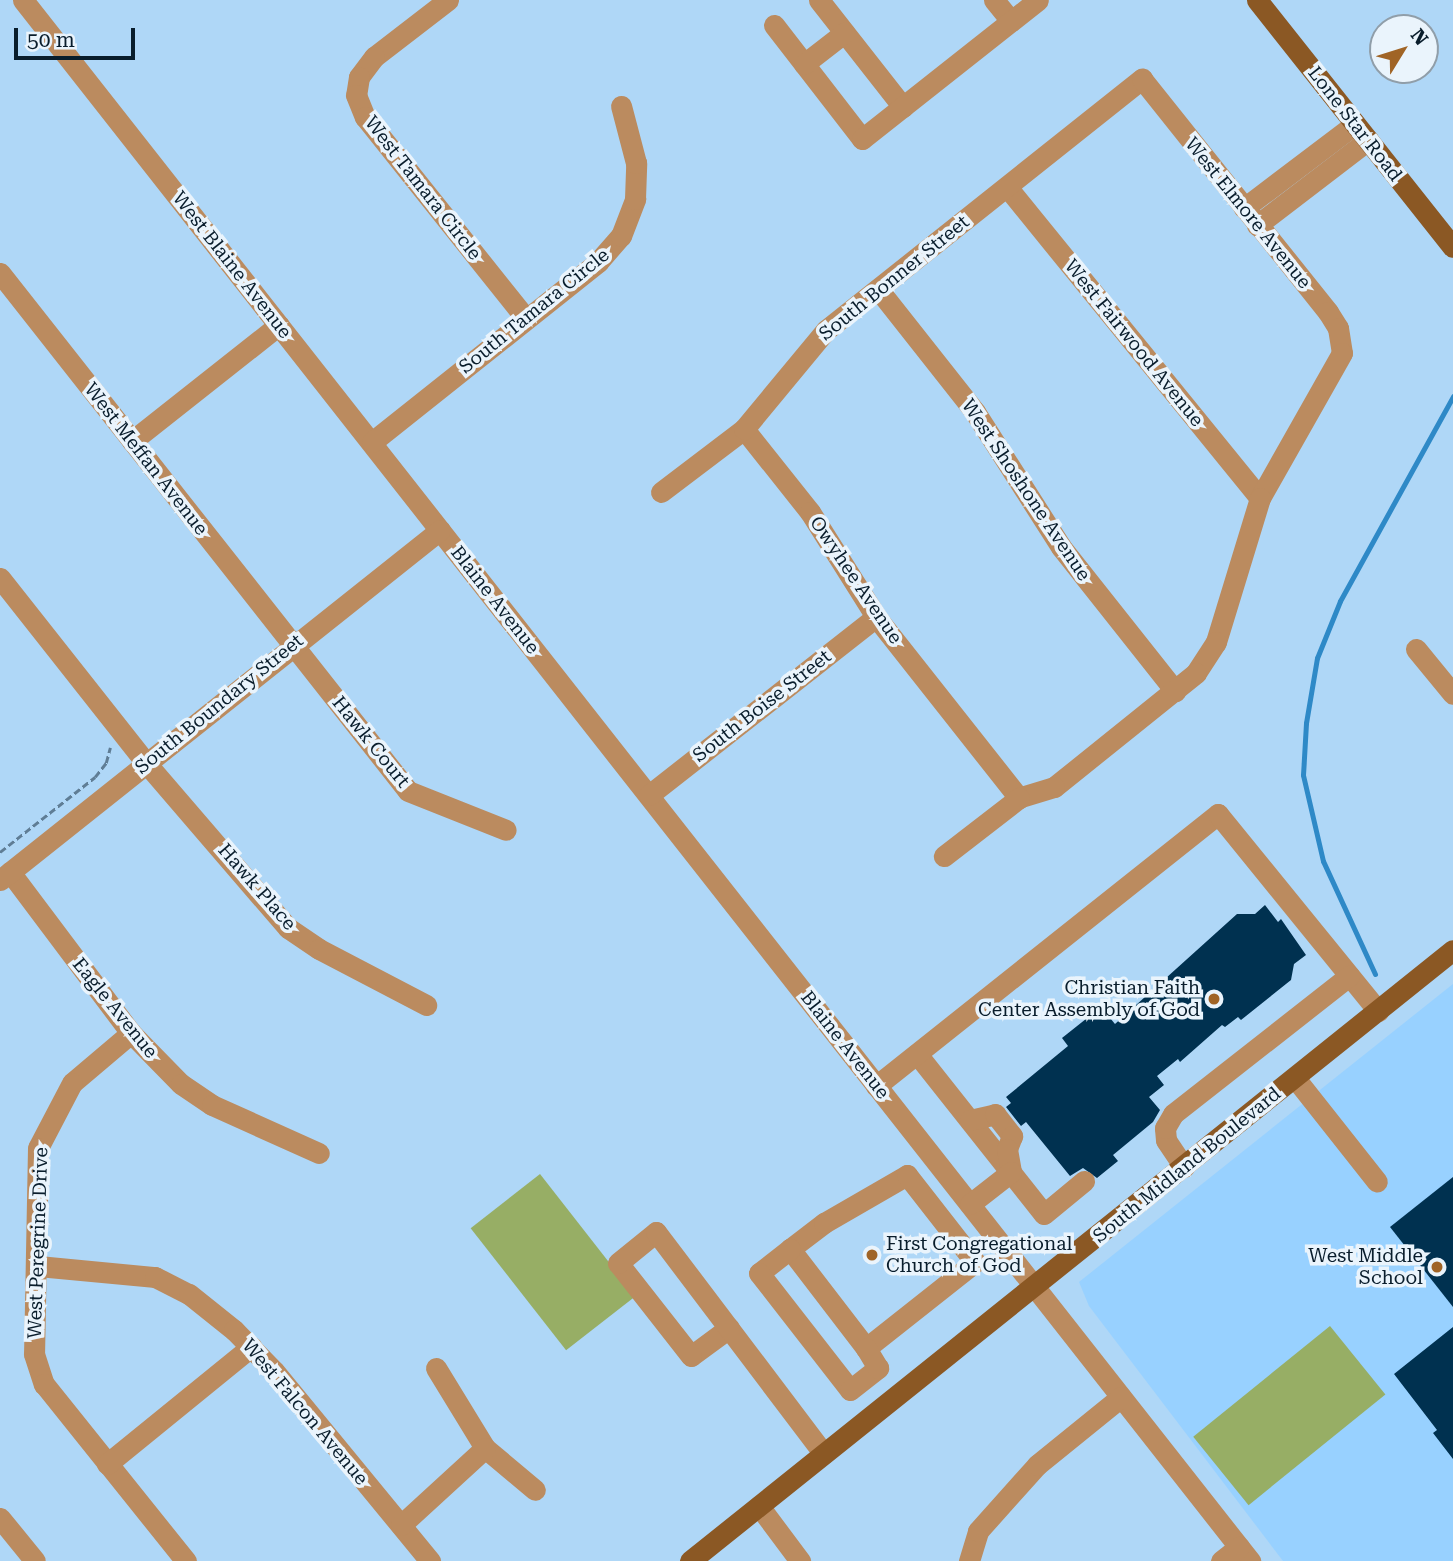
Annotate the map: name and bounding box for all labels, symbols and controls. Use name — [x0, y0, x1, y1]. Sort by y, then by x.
scale bar — [18, 14, 138, 58]
north arrow — [1369, 14, 1439, 84]
text: N — [1406, 24, 1433, 50]
text: 50 m — [27, 28, 75, 52]
street label: Lone Star Road — [1303, 62, 1407, 186]
street label: West Tamara Circle — [360, 111, 486, 265]
street label: West Elmore Avenue — [1180, 133, 1316, 293]
street label: West Blaine Avenue — [167, 187, 297, 343]
street label: South Bonner Street — [814, 211, 974, 345]
street label: South Tamara Circle — [454, 244, 614, 378]
street label: West Fairwood Avenue — [1060, 255, 1208, 431]
street label: West Meffan Avenue — [79, 378, 213, 540]
street label: West Shoshone Avenue — [957, 395, 1095, 585]
street label: Owyhee Avenue — [805, 512, 907, 648]
street label: Blaine Avenue — [446, 542, 544, 658]
street label: South Boundary Street — [130, 629, 308, 779]
street label: South Boise Street — [688, 645, 836, 767]
street label: Hawk Court — [327, 692, 415, 792]
street label: Hawk Place — [213, 839, 301, 935]
street label: Eagle Avenue — [68, 953, 162, 1063]
place label: Christian Faith Center Assembly of God — [978, 977, 1200, 1021]
street label: Blaine Avenue — [796, 987, 894, 1103]
marker: Christian Faith Center Assembly of God — [1206, 991, 1222, 1007]
street label: South Midland Boulevard — [1089, 1082, 1285, 1248]
street label: West Peregrine Drive — [23, 1147, 53, 1339]
place label: First Congregational Church of God — [886, 1233, 1072, 1277]
place label: West Middle School — [1308, 1245, 1423, 1289]
marker: First Congregational Church of God — [864, 1247, 880, 1263]
marker: West Middle School — [1429, 1259, 1445, 1275]
street label: West Falcon Avenue — [237, 1334, 373, 1490]

